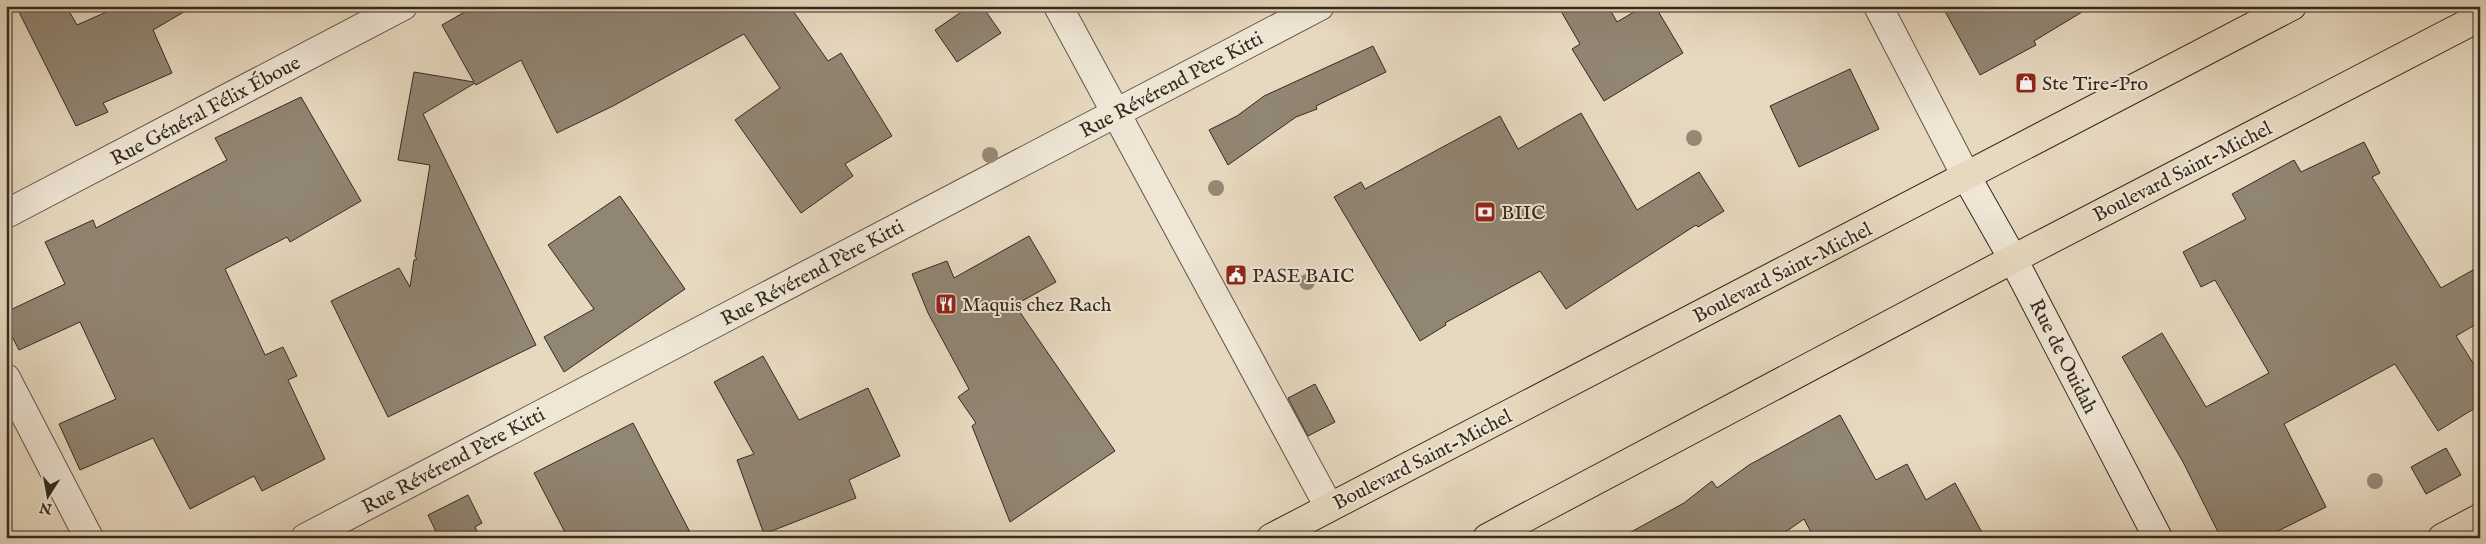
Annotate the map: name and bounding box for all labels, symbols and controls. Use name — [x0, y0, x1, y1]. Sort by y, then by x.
street label: Rue Révérend Père Kitti — [1076, 26, 1268, 144]
street label: Rue Général Félix Éboue — [107, 51, 305, 172]
shop icon: Ste Tire-Pro — [2014, 71, 2038, 95]
place label: Ste Tire-Pro — [2042, 72, 2148, 97]
street label: Boulevard Saint-Michel — [2089, 116, 2277, 228]
bank icon: BIIC — [1473, 200, 1497, 224]
place label: BIIC — [1501, 201, 1545, 226]
street label: Rue Révérend Père Kitti — [717, 214, 909, 332]
street label: Boulevard Saint-Michel — [1689, 217, 1877, 329]
public building icon: PASE BAIC — [1224, 263, 1248, 287]
place label: PASE BAIC — [1252, 264, 1355, 289]
restaurant icon: Maquis chez Rach — [934, 292, 958, 316]
place label: Maquis chez Rach — [962, 293, 1112, 318]
street label: Rue de Ouidah — [2023, 295, 2102, 419]
street label: Rue Révérend Père Kitti — [358, 402, 550, 520]
street label: Boulevard Saint-Michel — [1329, 404, 1517, 516]
north arrow — [22, 472, 72, 522]
text: N — [38, 498, 54, 518]

